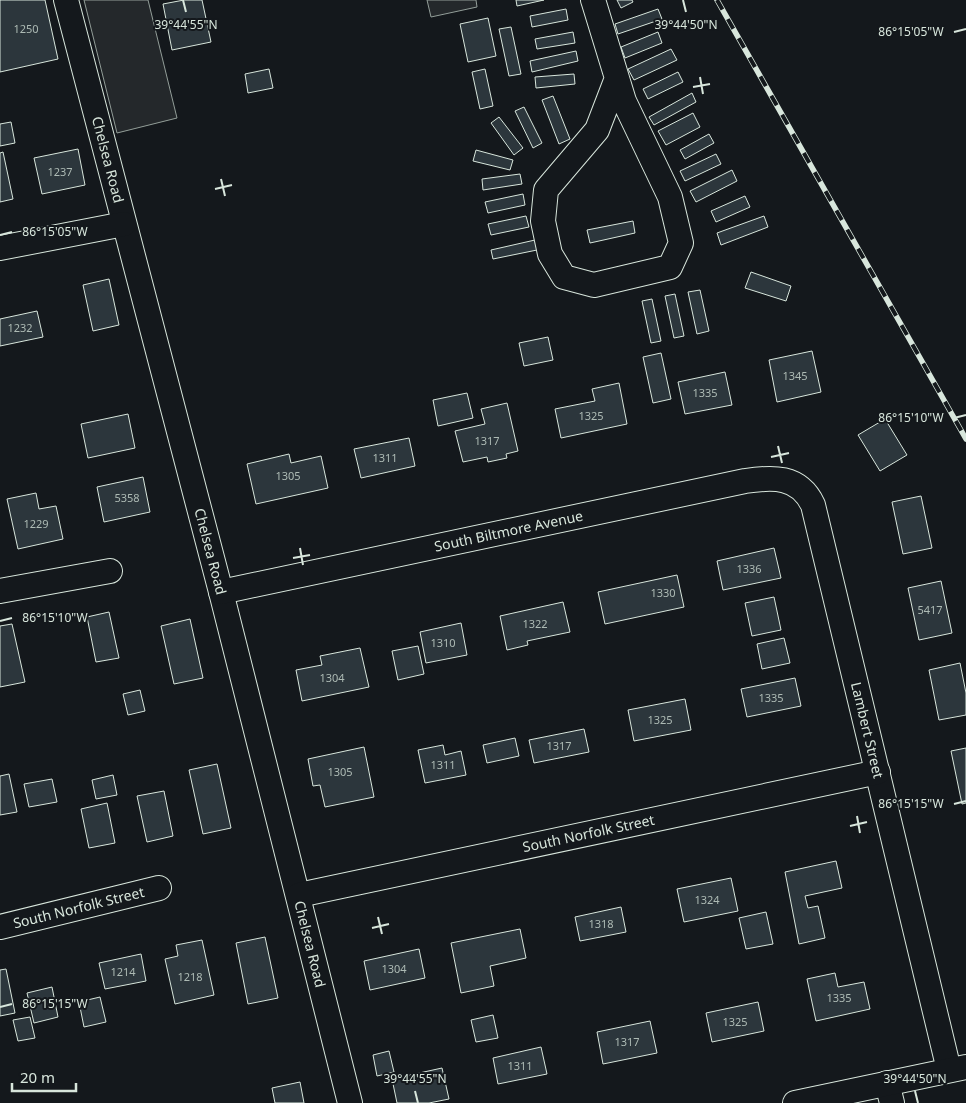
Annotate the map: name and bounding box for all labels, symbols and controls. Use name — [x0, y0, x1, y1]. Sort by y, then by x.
text: 39°44'55"N — [154, 16, 218, 33]
text: 39°44'50"N — [654, 16, 718, 33]
house number: 1250 — [13, 21, 39, 36]
text: 86°15'05"W — [878, 23, 944, 40]
street label: Chelsea Road — [88, 114, 129, 205]
house number: 1237 — [47, 164, 73, 179]
text: 86°15'05"W — [22, 223, 88, 240]
house number: 1232 — [7, 320, 33, 335]
house number: 1345 — [782, 368, 808, 383]
house number: 1335 — [692, 385, 718, 400]
house number: 1325 — [578, 408, 604, 423]
text: 86°15'10"W — [878, 409, 944, 426]
house number: 1317 — [474, 433, 500, 448]
house number: 1311 — [372, 450, 398, 465]
house number: 1305 — [275, 468, 301, 483]
house number: 5358 — [114, 490, 140, 505]
street label: Chelsea Road — [190, 506, 231, 597]
street label: South Biltmore Avenue — [432, 506, 585, 556]
house number: 1229 — [23, 516, 49, 531]
house number: 1336 — [736, 561, 762, 576]
house number: 1330 — [650, 585, 676, 600]
house number: 5417 — [917, 602, 943, 617]
text: 86°15'10"W — [22, 609, 88, 626]
house number: 1322 — [522, 616, 548, 631]
house number: 1310 — [430, 635, 456, 650]
house number: 1304 — [319, 670, 345, 685]
street label: Lambert Street — [847, 680, 888, 780]
house number: 1335 — [758, 690, 784, 705]
house number: 1325 — [647, 712, 673, 727]
house number: 1317 — [546, 738, 572, 753]
house number: 1311 — [430, 757, 456, 772]
house number: 1305 — [327, 764, 353, 779]
text: 86°15'15"W — [878, 795, 944, 812]
street label: South Norfolk Street — [521, 810, 656, 856]
street label: South Norfolk Street — [11, 882, 146, 932]
house number: 1324 — [694, 892, 720, 907]
street label: Chelsea Road — [290, 898, 330, 989]
house number: 1318 — [588, 916, 614, 931]
house number: 1304 — [381, 961, 407, 976]
house number: 1214 — [110, 964, 136, 979]
house number: 1218 — [177, 969, 203, 984]
house number: 1335 — [826, 990, 852, 1005]
text: 86°15'15"W — [22, 995, 88, 1012]
house number: 1325 — [722, 1014, 748, 1029]
house number: 1317 — [614, 1034, 640, 1049]
house number: 1311 — [507, 1058, 533, 1073]
scale bar — [12, 1060, 76, 1092]
text: 20 m — [20, 1067, 55, 1087]
text: 39°44'55"N — [383, 1070, 447, 1087]
text: 39°44'50"N — [883, 1070, 947, 1087]

